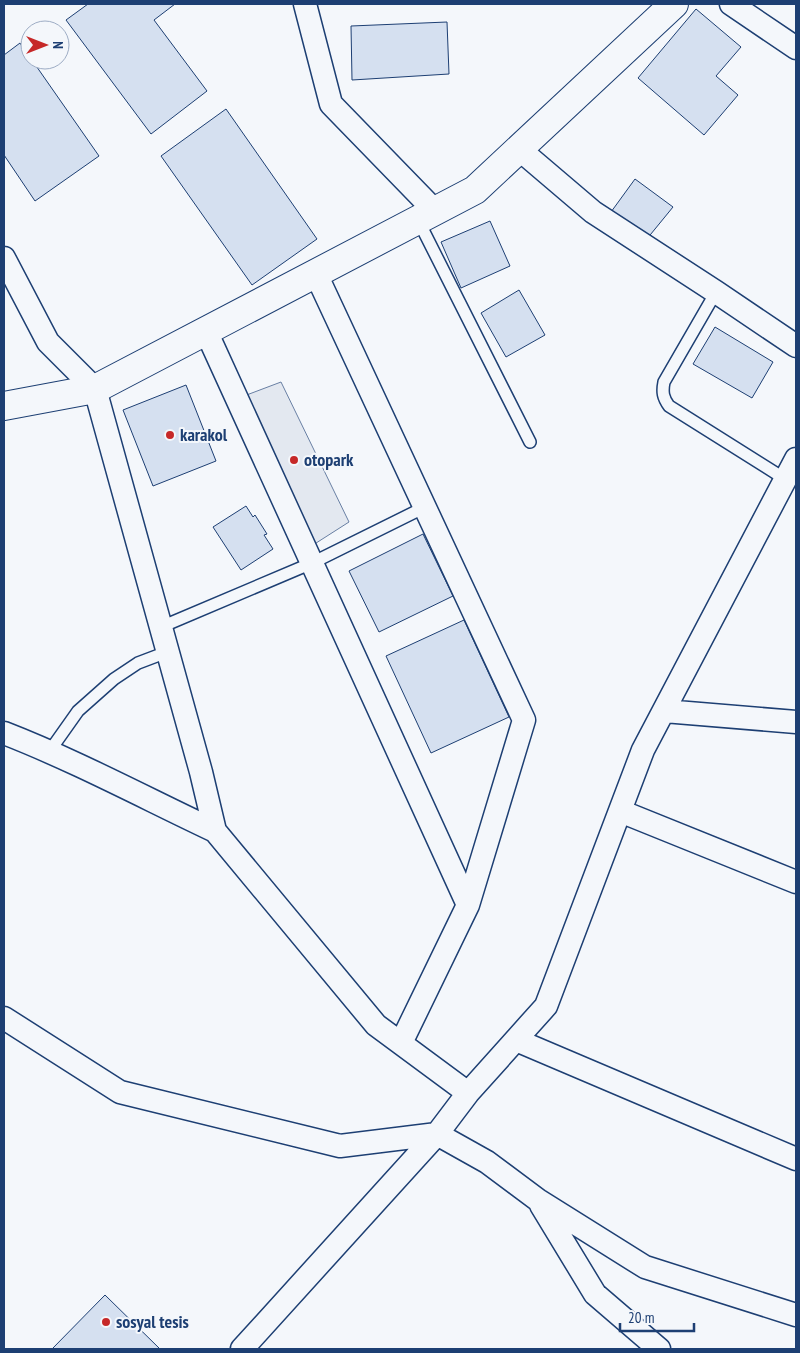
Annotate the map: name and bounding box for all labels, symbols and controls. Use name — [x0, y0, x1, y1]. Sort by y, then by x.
north arrow — [20, 20, 70, 70]
text: N — [49, 41, 67, 49]
place label: karakol — [180, 423, 228, 446]
marker: karakol — [164, 429, 176, 441]
place label: otopark — [304, 448, 354, 471]
marker: otopark — [288, 454, 300, 466]
scale bar — [620, 1300, 694, 1332]
text: 20 m — [628, 1308, 654, 1327]
place label: sosyal tesis — [116, 1310, 189, 1333]
marker: sosyal tesis — [100, 1316, 112, 1328]

